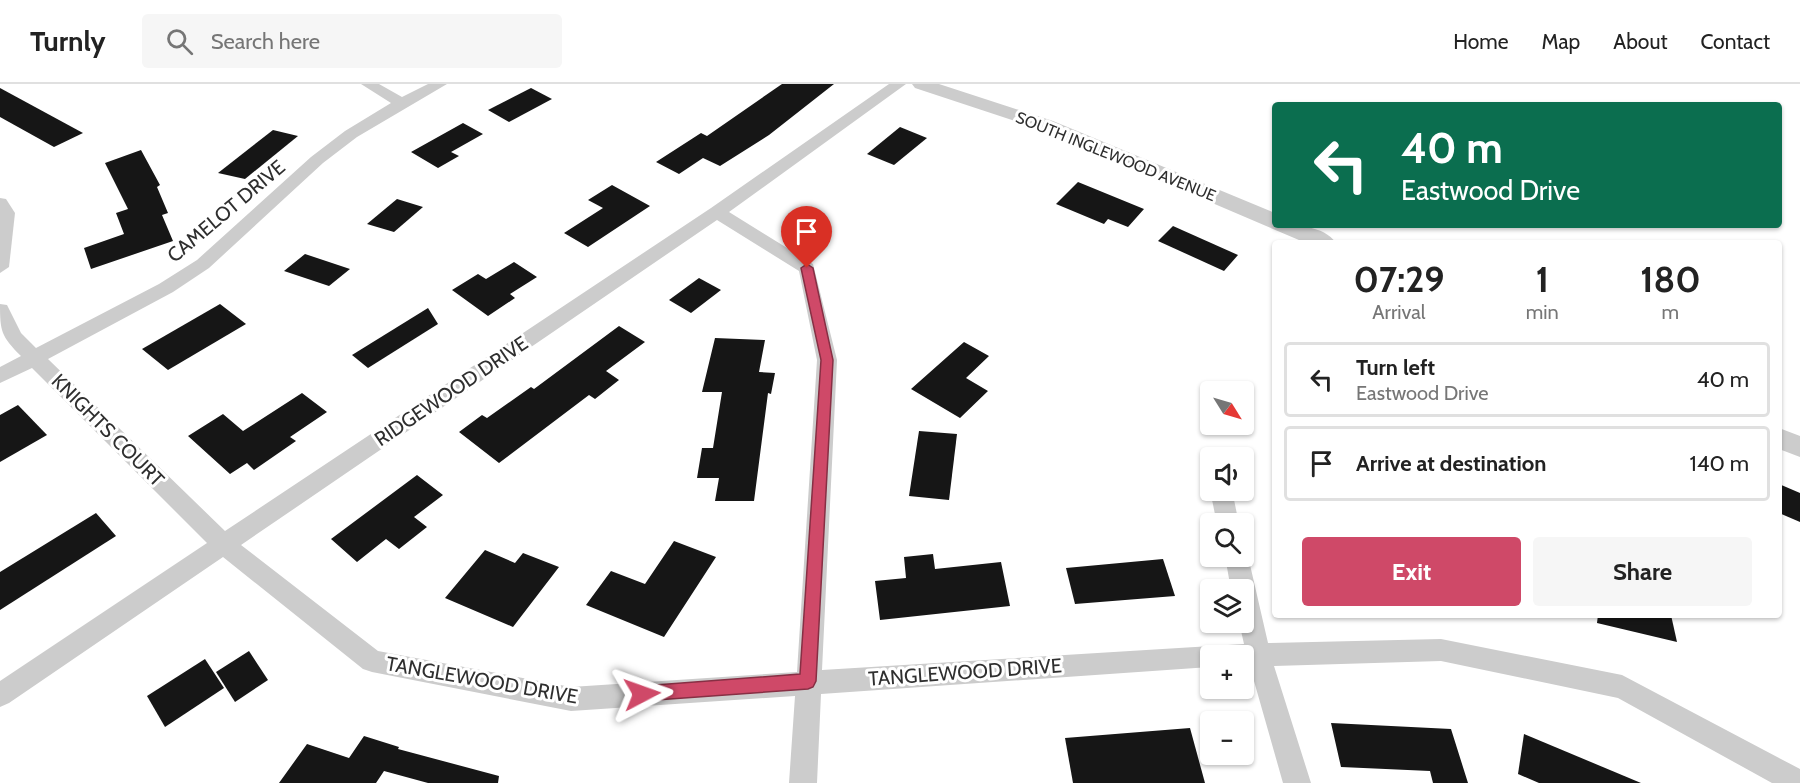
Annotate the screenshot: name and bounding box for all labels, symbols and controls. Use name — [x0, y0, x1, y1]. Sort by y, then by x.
search box — [142, 14, 562, 68]
text: Turnly — [30, 24, 106, 58]
icon: search — [163, 25, 196, 58]
text: Search here — [211, 28, 320, 55]
text: Home — [1453, 29, 1509, 54]
text: Map — [1542, 29, 1580, 54]
text: About — [1613, 29, 1667, 54]
text: Contact — [1700, 29, 1770, 54]
street label: SOUTH INGLEWOOD AVENUE — [1013, 108, 1219, 205]
text: 40 m — [1401, 122, 1503, 174]
icon: left — [1302, 126, 1380, 204]
street label: CAMELOT DRIVE — [162, 155, 290, 267]
text: Eastwood Drive — [1401, 174, 1580, 207]
pin — [781, 206, 832, 268]
icon: arrive — [790, 215, 823, 248]
text: 07:29 — [1353, 257, 1444, 301]
text: 1 — [1536, 257, 1549, 301]
text: 180 — [1640, 257, 1701, 301]
text: Arrival — [1372, 300, 1426, 324]
text: min — [1526, 300, 1559, 324]
text: m — [1662, 300, 1679, 324]
street label: RIDGEWOOD DRIVE — [370, 331, 532, 451]
text: Turn left — [1356, 354, 1435, 381]
icon: left — [1305, 363, 1338, 396]
text: 40 m — [1697, 366, 1749, 393]
street label: KNIGHTS COURT — [47, 369, 170, 492]
north arrow — [1200, 381, 1254, 435]
map controls — [1200, 381, 1254, 765]
text: Eastwood Drive — [1356, 381, 1489, 405]
button: sound — [1200, 447, 1254, 501]
icon: arrive — [1305, 447, 1338, 480]
text: Arrive at destination — [1356, 450, 1546, 477]
text: 140 m — [1690, 450, 1749, 477]
button: search — [1200, 513, 1254, 567]
button: Exit — [1302, 537, 1521, 606]
button: Share — [1533, 537, 1752, 606]
button: layers — [1200, 579, 1254, 633]
button: + — [1200, 645, 1254, 699]
street label: TANGLEWOOD DRIVE — [384, 651, 580, 709]
street label: TANGLEWOOD DRIVE — [867, 653, 1063, 691]
position arrow — [610, 662, 674, 726]
button: − — [1200, 711, 1254, 765]

